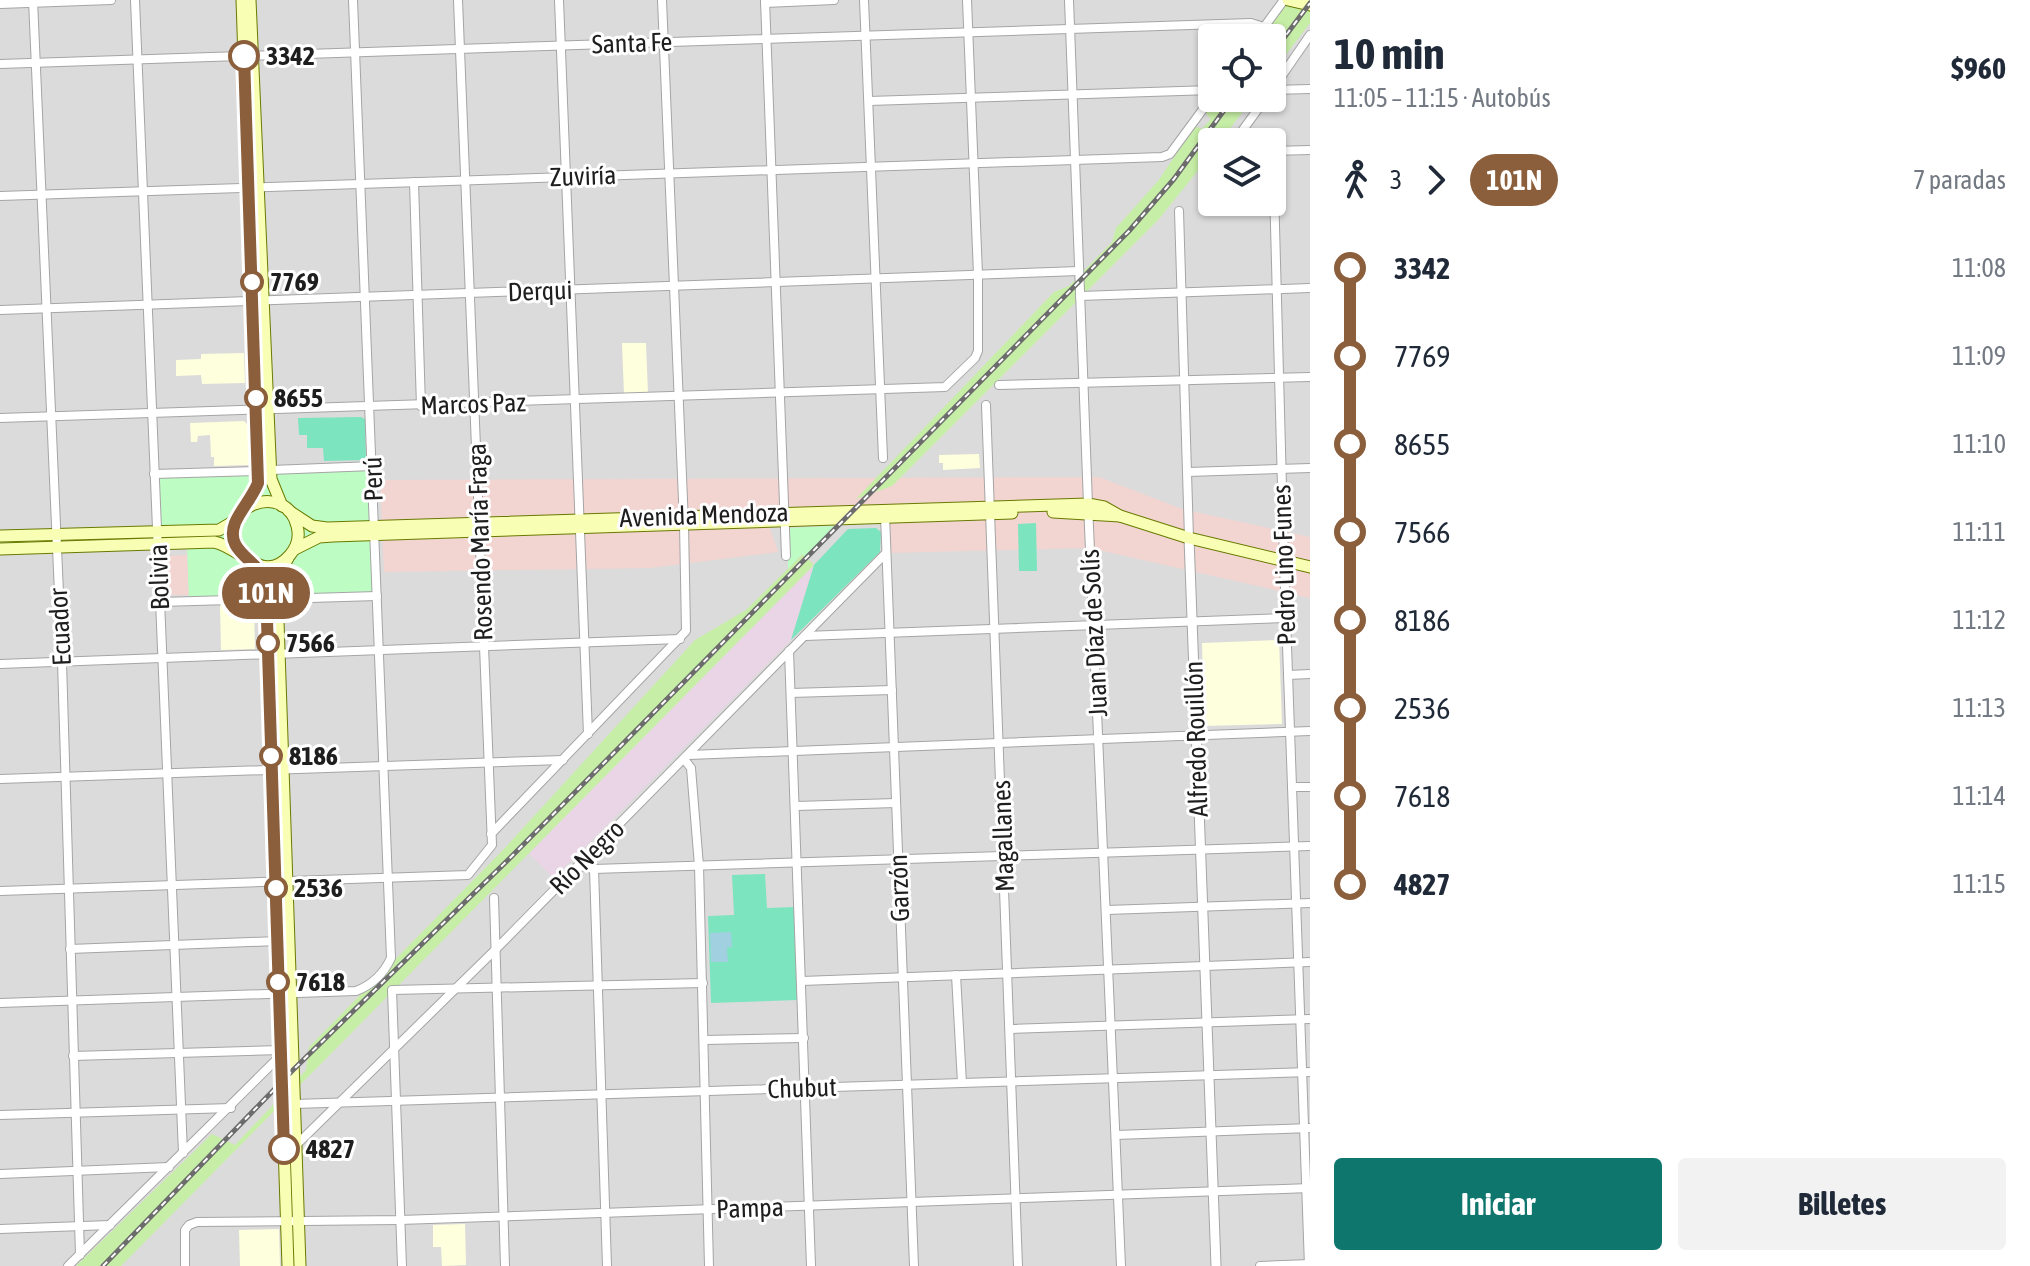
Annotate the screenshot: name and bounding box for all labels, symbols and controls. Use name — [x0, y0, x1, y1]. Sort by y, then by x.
map controls — [1198, 24, 1286, 216]
button: locate — [1198, 24, 1286, 112]
street label: Santa Fe — [591, 27, 673, 59]
text: 10 min — [1334, 28, 1445, 78]
marker: 3342 — [229, 41, 259, 71]
place label: 3342 — [266, 41, 315, 71]
text: $960 — [1951, 51, 2006, 85]
text: 11:05 – 11:15 · Autobús — [1334, 83, 1551, 113]
button: layers — [1198, 128, 1286, 216]
icon: walk — [1334, 158, 1378, 202]
icon: forward — [1414, 158, 1458, 202]
street label: Zuviría — [549, 160, 617, 192]
text: 101N — [1486, 164, 1542, 196]
text: 3 — [1390, 165, 1402, 195]
text: 7 paradas — [1913, 165, 2006, 195]
text: 3342 — [1394, 251, 1450, 285]
text: 11:08 — [1952, 253, 2006, 283]
place label: 7769 — [270, 267, 319, 297]
marker: 7769 — [241, 271, 263, 293]
street label: Derqui — [507, 275, 573, 307]
text: 7769 — [1394, 339, 1450, 373]
text: 11:09 — [1952, 341, 2006, 371]
place label: 8655 — [274, 383, 323, 413]
marker: 8655 — [245, 387, 267, 409]
street label: Marcos Paz — [420, 387, 526, 421]
text: 8655 — [1394, 427, 1450, 461]
text: 11:10 — [1952, 429, 2006, 459]
street label: Rosendo María Fraga — [462, 443, 498, 641]
street label: Perú — [357, 456, 389, 502]
street label: Pedro Lino Funes — [1266, 484, 1302, 646]
street label: Avenida Mendoza — [619, 497, 789, 533]
text: 7566 — [1394, 515, 1450, 549]
text: 11:11 — [1952, 517, 2006, 547]
street label: Bolivia — [143, 543, 175, 611]
street label: Juan Díaz de Solís — [1075, 549, 1113, 717]
line badge: 101N — [210, 567, 322, 619]
text: 101N — [238, 577, 294, 609]
street label: Ecuador — [43, 587, 77, 667]
text: 8186 — [1394, 603, 1450, 637]
text: 11:12 — [1952, 605, 2006, 635]
place label: 7566 — [286, 628, 335, 658]
marker: 7566 — [257, 632, 279, 654]
street label: Alfredo Rouillón — [1178, 660, 1214, 818]
text: 2536 — [1394, 691, 1450, 725]
text: 11:13 — [1952, 693, 2006, 723]
place label: 8186 — [289, 741, 338, 771]
marker: 8186 — [260, 745, 282, 767]
text: 7618 — [1394, 779, 1450, 813]
street label: Magallanes — [986, 780, 1020, 892]
text: 11:14 — [1952, 781, 2006, 811]
street label: Río Negro — [544, 814, 630, 900]
street label: Garzón — [883, 854, 915, 922]
text: 4827 — [1394, 867, 1450, 901]
text: 11:15 — [1952, 869, 2006, 899]
place label: 2536 — [294, 873, 343, 903]
marker: 2536 — [265, 877, 287, 899]
place label: 7618 — [296, 967, 345, 997]
marker: 7618 — [267, 971, 289, 993]
street label: Chubut — [767, 1072, 837, 1104]
marker: 4827 — [269, 1134, 299, 1164]
place label: 4827 — [305, 1134, 355, 1164]
button: Iniciar — [1334, 1158, 1662, 1250]
button: Billetes — [1678, 1158, 2006, 1250]
street label: Pampa — [716, 1192, 784, 1224]

